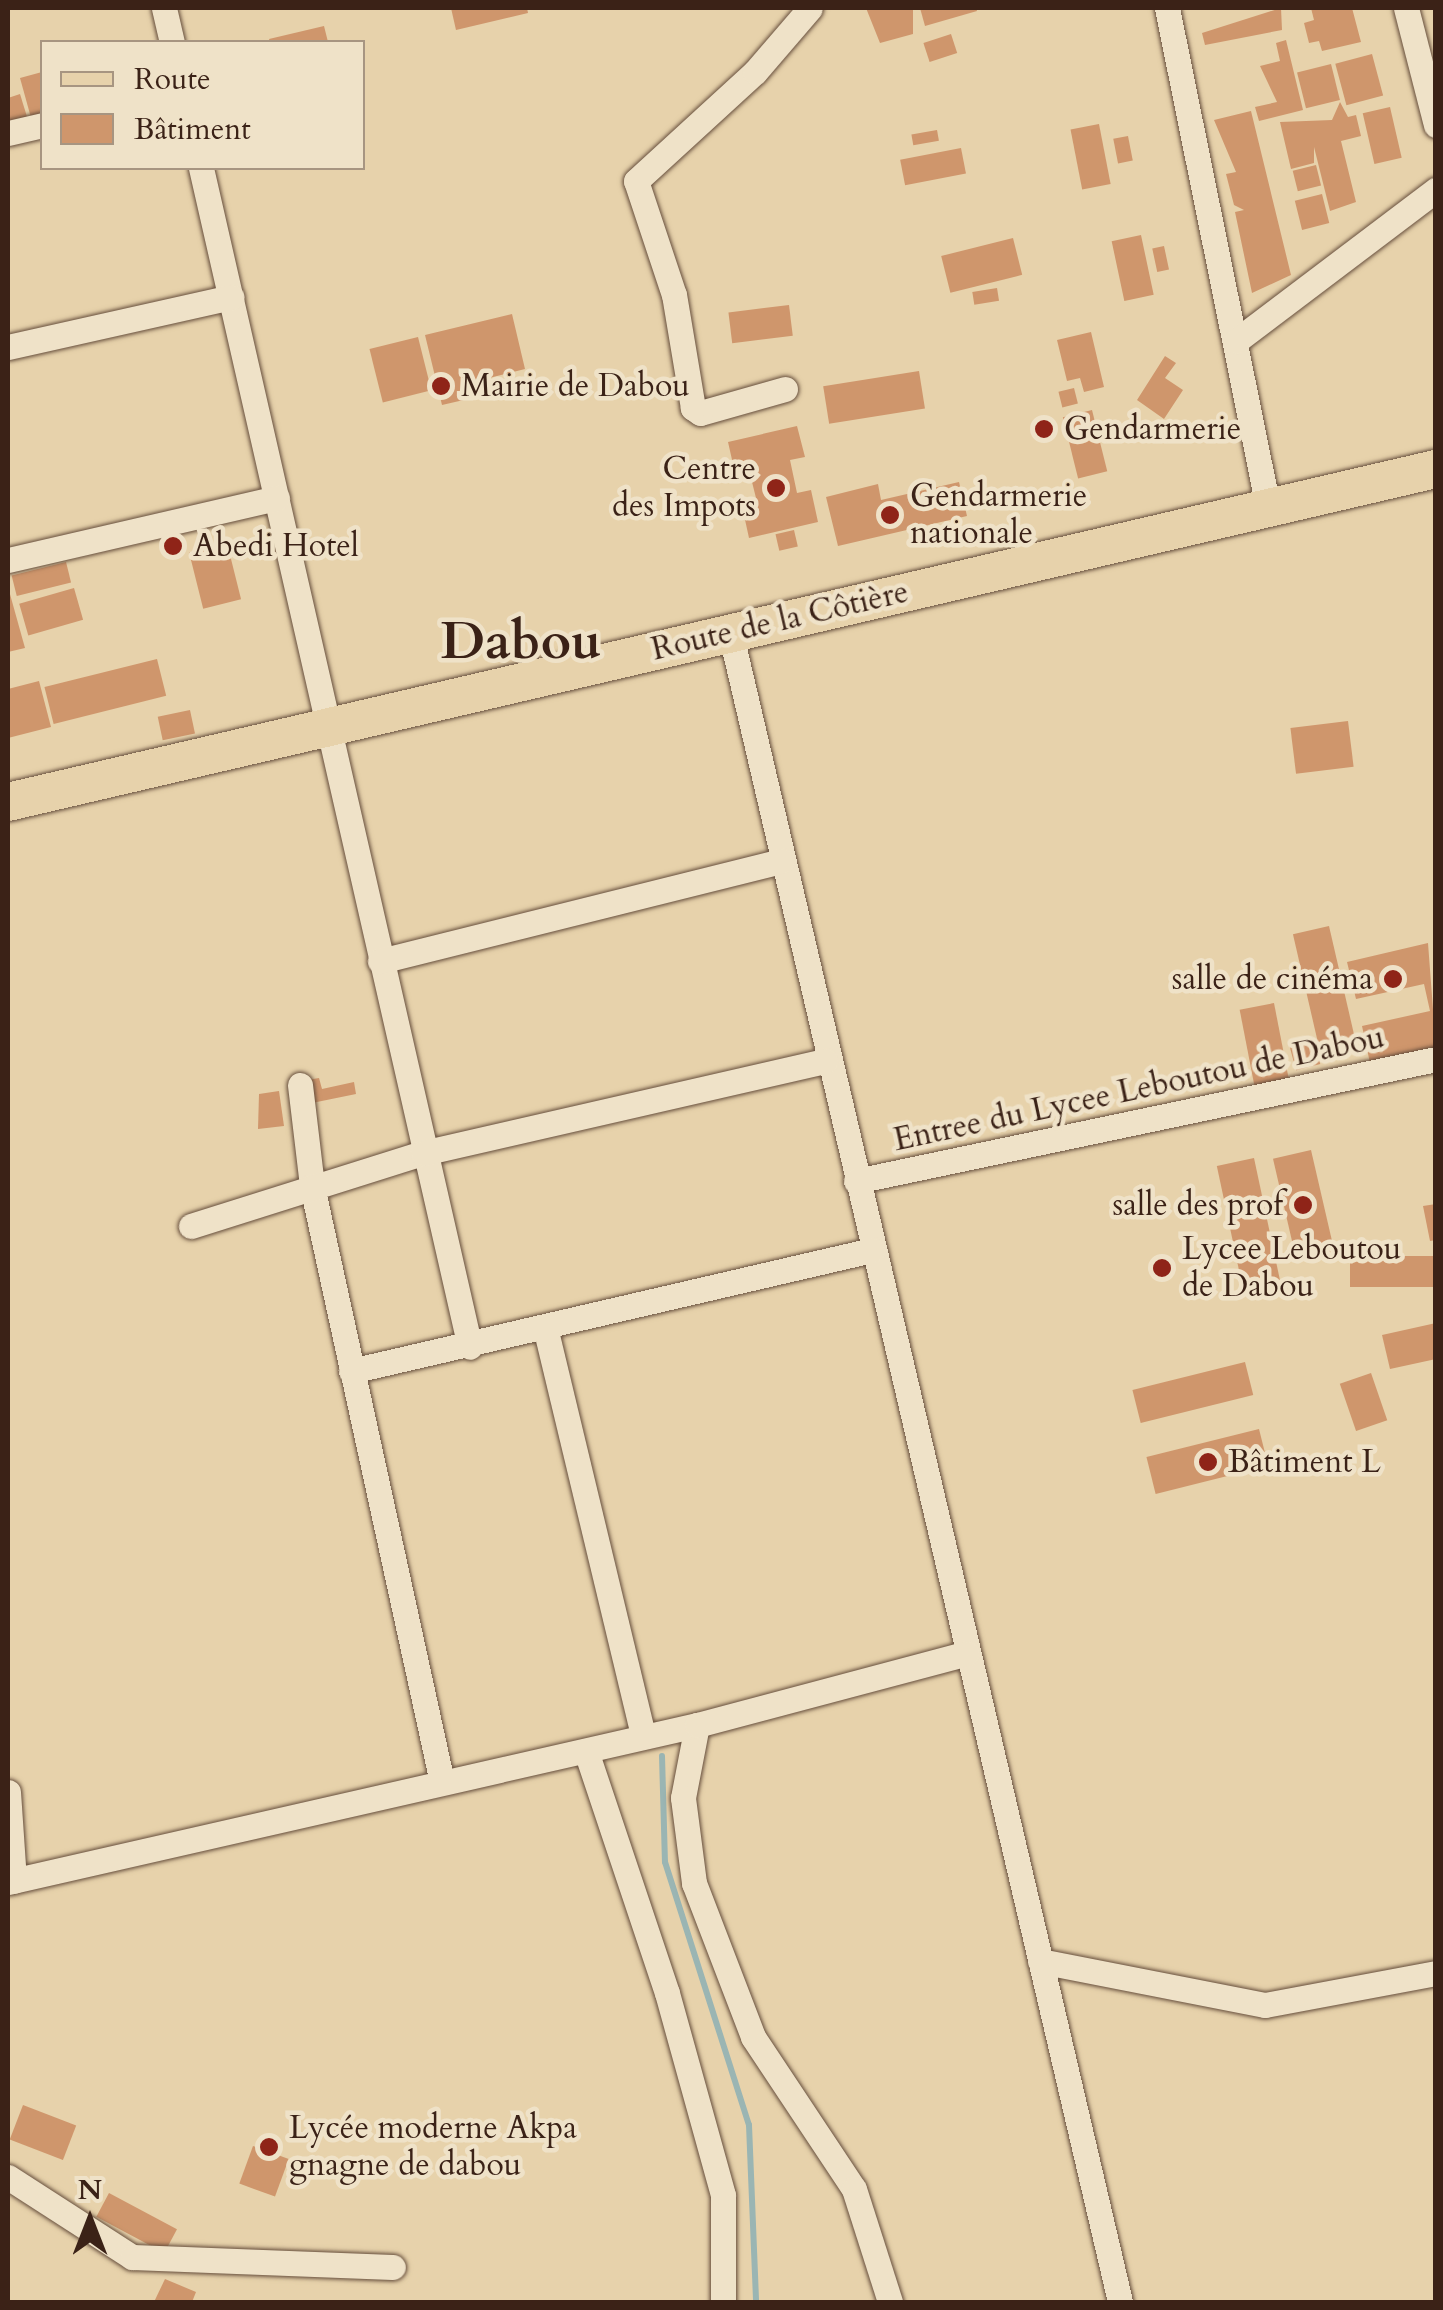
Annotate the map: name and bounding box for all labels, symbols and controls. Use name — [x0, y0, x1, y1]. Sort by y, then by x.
legend — [40, 40, 365, 170]
text: Route — [134, 59, 211, 100]
text: Bâtiment — [134, 109, 251, 150]
place label: Mairie de Dabou — [461, 367, 690, 405]
marker: Mairie de Dabou — [430, 375, 452, 397]
place label: Gendarmerie — [1064, 410, 1241, 448]
marker: Gendarmerie — [1033, 418, 1055, 440]
place label: Centre des Impots — [612, 451, 756, 526]
marker: Centre des Impots — [765, 477, 787, 499]
place label: Gendarmerie nationale — [910, 478, 1087, 553]
marker: Gendarmerie nationale — [879, 504, 901, 526]
place label: Abedi Hotel — [193, 527, 359, 565]
marker: Abedi Hotel — [162, 535, 184, 557]
street label: Route de la Côtière — [648, 573, 912, 669]
district label: Dabou — [440, 612, 602, 674]
place label: salle de cinéma — [1172, 960, 1373, 998]
marker: salle de cinéma — [1382, 968, 1404, 990]
street label: Entree du Lycee Leboutou de Dabou — [890, 1018, 1388, 1160]
place label: salle des prof — [1112, 1186, 1283, 1224]
marker: salle des prof — [1292, 1194, 1314, 1216]
place label: Lycee Leboutou de Dabou — [1182, 1231, 1401, 1306]
marker: Lycee Leboutou de Dabou — [1151, 1257, 1173, 1279]
place label: Bâtiment L — [1228, 1443, 1381, 1481]
marker: Bâtiment L — [1197, 1451, 1219, 1473]
place label: Lycée moderne Akpa gnagne de dabou — [289, 2110, 577, 2185]
marker: Lycée moderne Akpa gnagne de dabou — [258, 2136, 280, 2158]
north arrow — [40, 2170, 140, 2270]
text: N — [78, 2171, 102, 2209]

